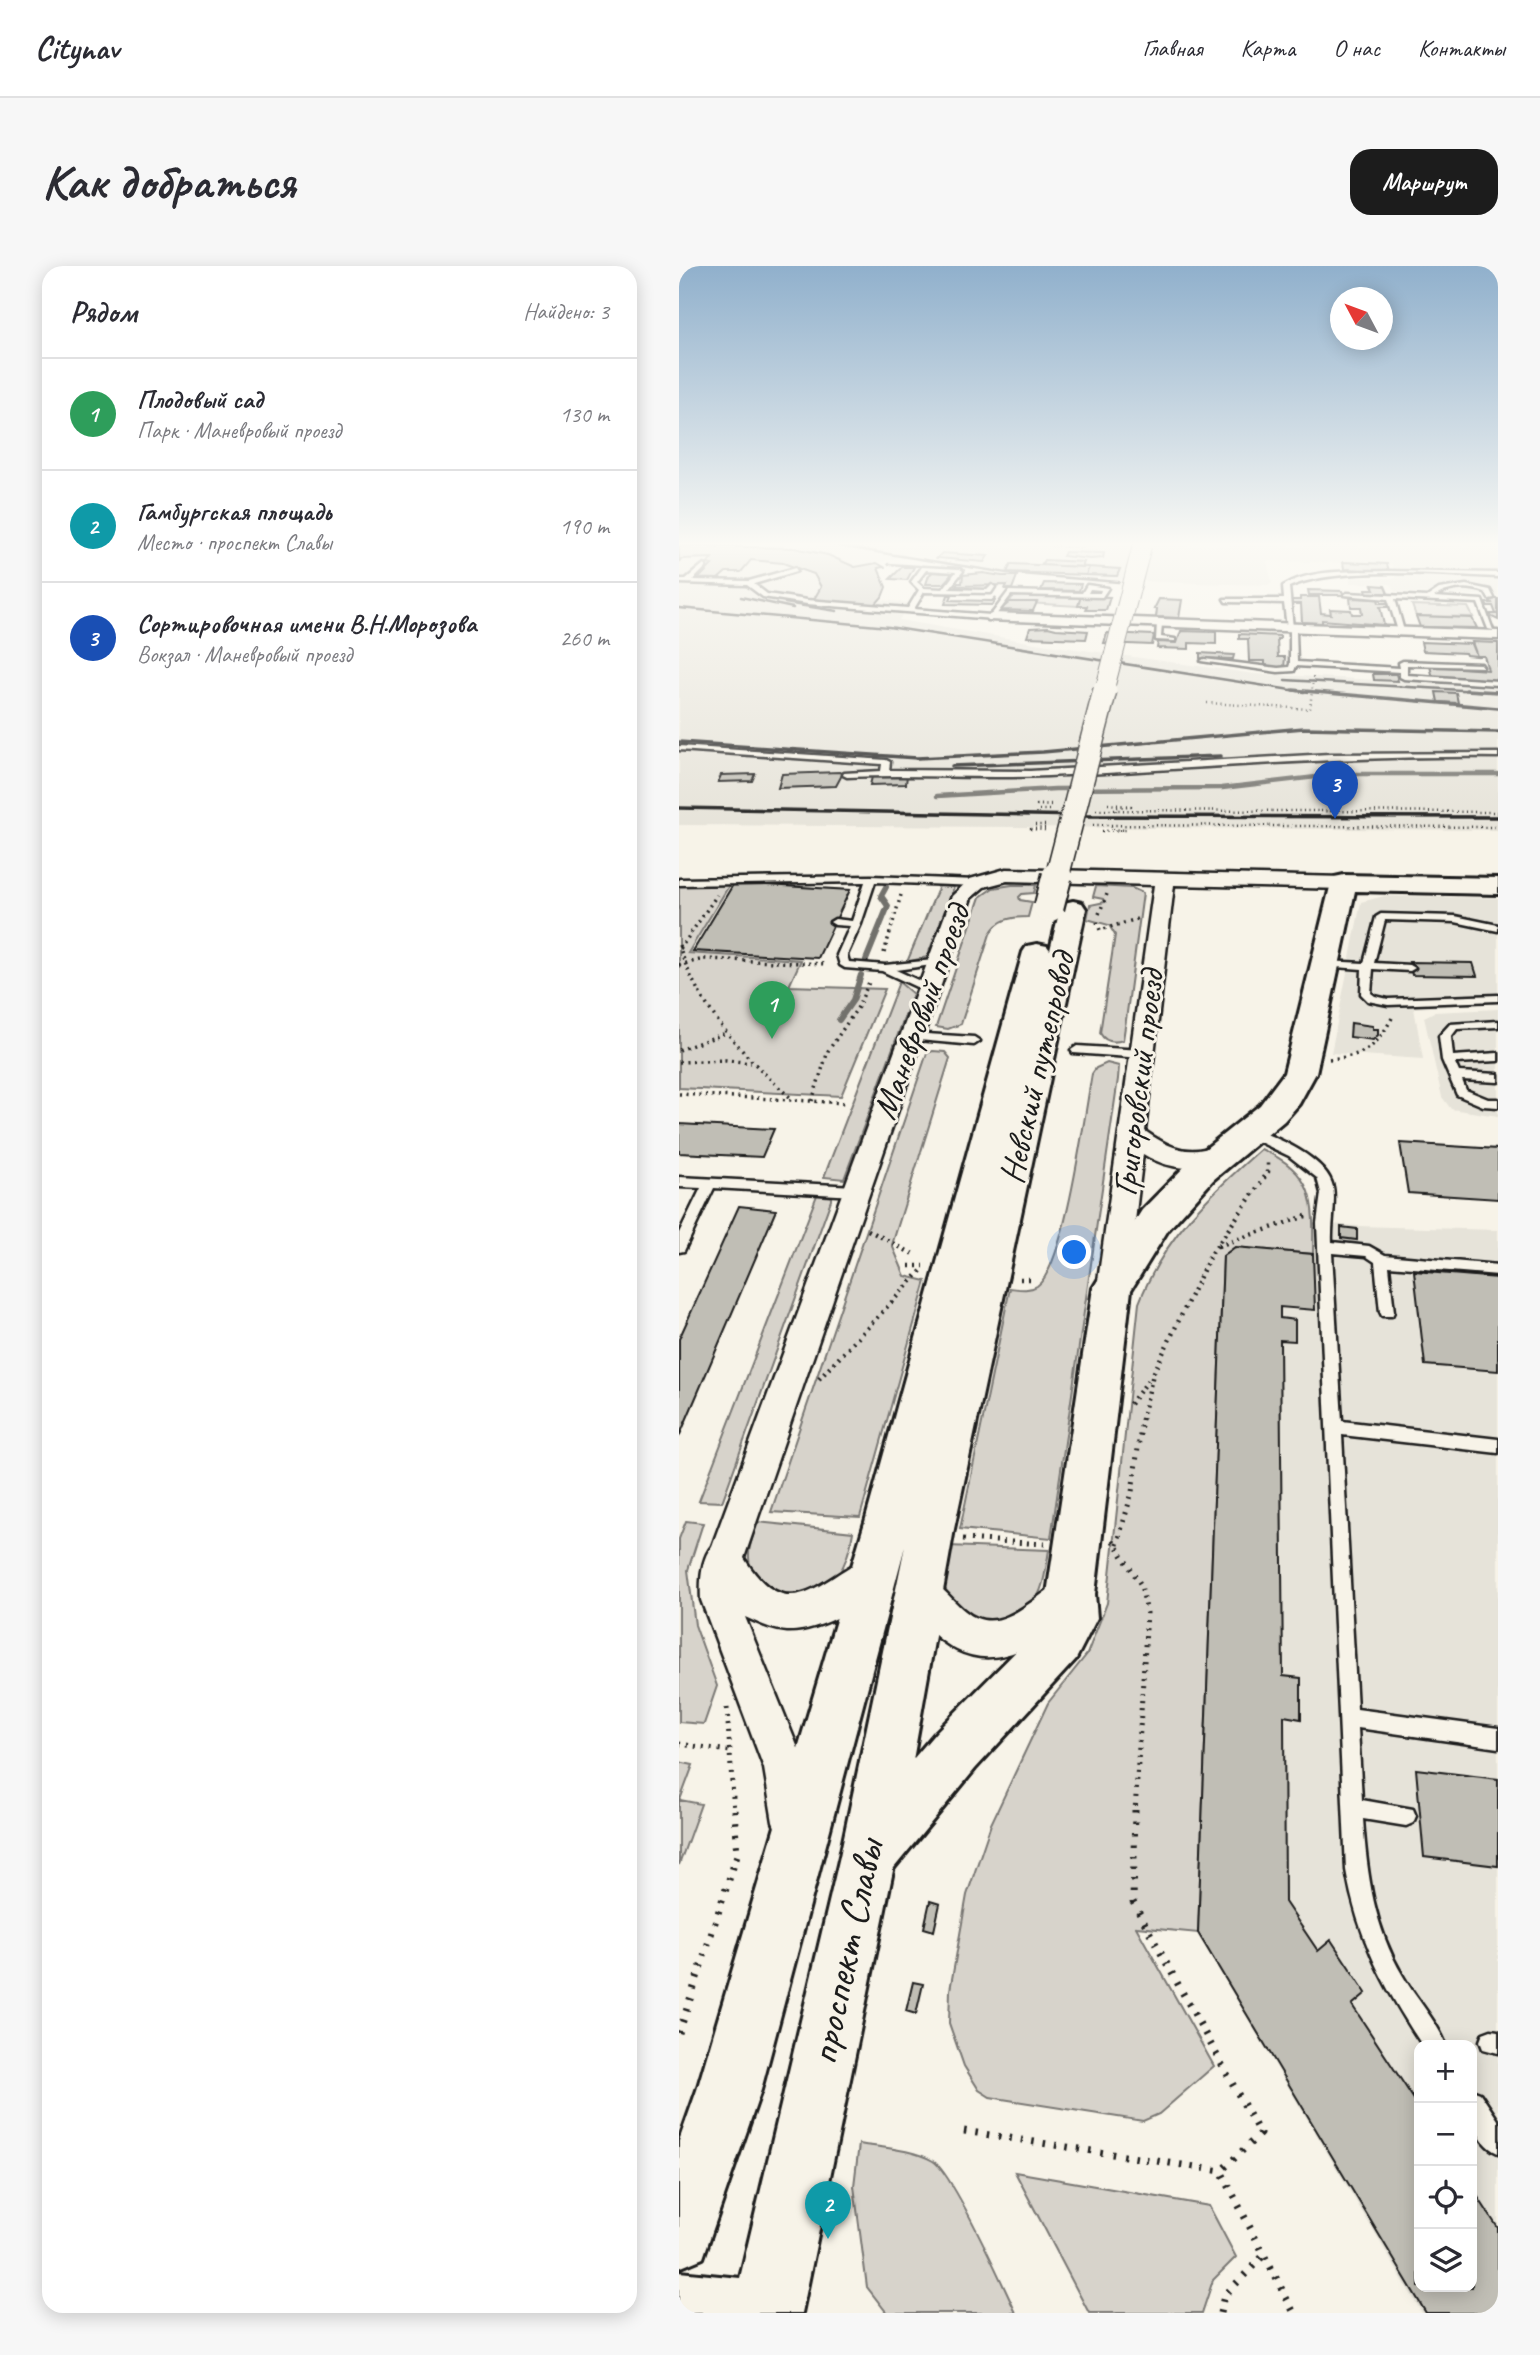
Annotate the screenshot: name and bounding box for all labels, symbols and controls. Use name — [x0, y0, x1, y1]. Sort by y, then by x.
text: Citynav — [35, 27, 119, 69]
text: Главная — [1142, 33, 1203, 63]
text: Карта — [1241, 33, 1295, 63]
text: О нас — [1333, 33, 1380, 63]
text: Контакты — [1418, 33, 1505, 63]
button: Маршрут — [1350, 149, 1498, 215]
text: Как добраться — [42, 151, 295, 213]
north arrow — [1330, 287, 1393, 350]
text: Рядом — [70, 293, 137, 331]
text: Найдено: 3 — [523, 297, 609, 326]
text: Плодовый сад — [137, 383, 263, 416]
text: 1 — [88, 400, 98, 429]
text: 130 m — [560, 400, 609, 429]
text: Парк · Маневровый проезд — [137, 416, 341, 445]
text: Гамбургская площадь — [137, 495, 331, 528]
text: 2 — [88, 512, 98, 541]
text: 190 m — [560, 512, 609, 541]
text: Место · проспект Славы — [137, 528, 332, 557]
text: Сортировочная имени В.Н.Морозова — [137, 607, 476, 640]
text: 3 — [88, 624, 98, 653]
text: 260 m — [560, 624, 609, 653]
text: Вокзал · Маневровый проезд — [137, 640, 352, 669]
pin: 3 — [1312, 761, 1358, 819]
street label: Маневровый проезд — [861, 895, 982, 1125]
street label: Невский путепровод — [989, 945, 1086, 1188]
street label: Григоровский проезд — [1102, 964, 1175, 1198]
pin: 1 — [749, 981, 795, 1039]
your location — [1057, 1235, 1091, 1269]
street label: проспект Славы — [796, 1832, 896, 2069]
map controls — [1414, 2040, 1477, 2292]
button: + — [1414, 2040, 1477, 2103]
button: − — [1414, 2103, 1477, 2166]
button: locate — [1414, 2166, 1477, 2229]
pin: 2 — [805, 2181, 851, 2239]
button: layers — [1414, 2229, 1477, 2292]

